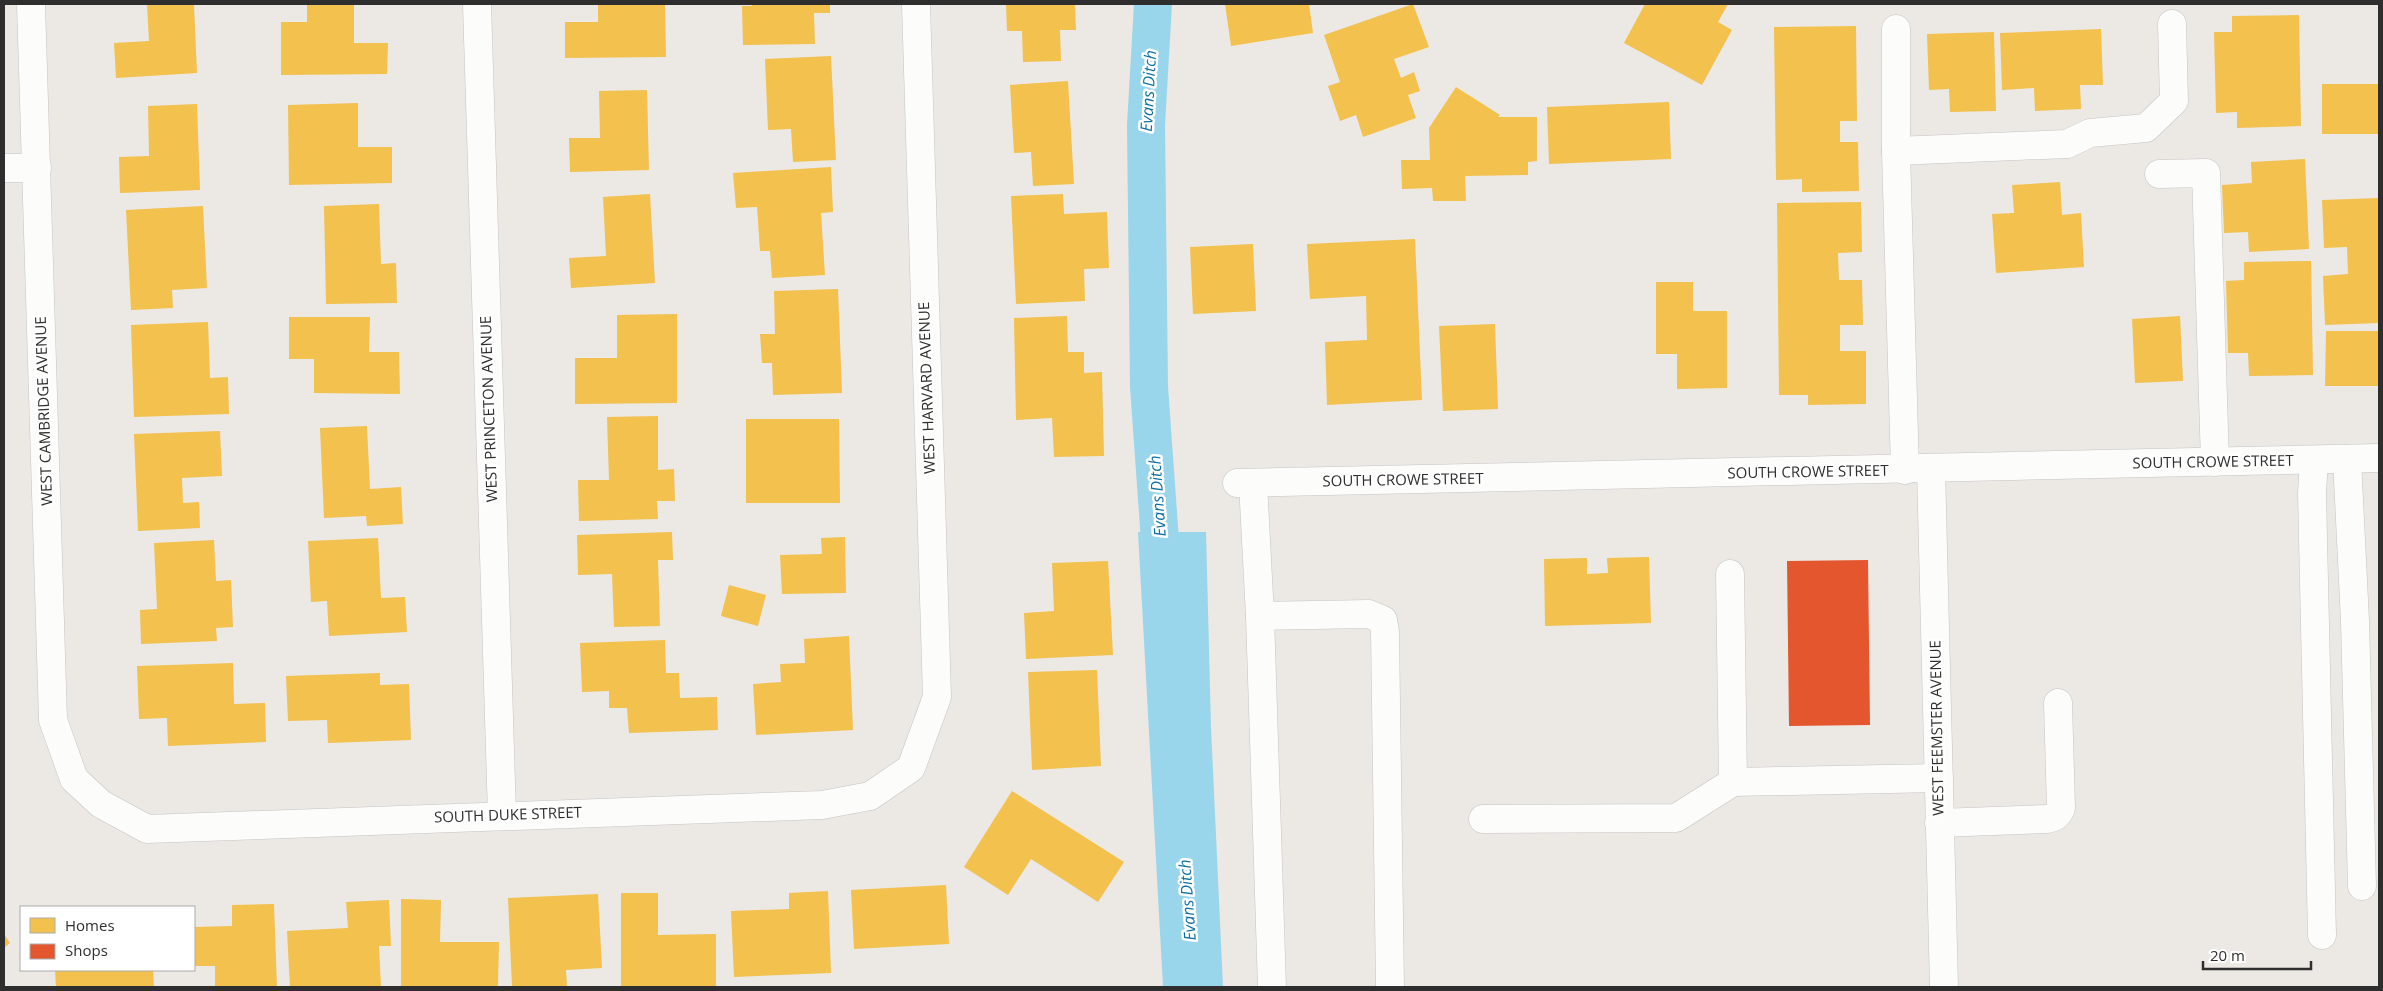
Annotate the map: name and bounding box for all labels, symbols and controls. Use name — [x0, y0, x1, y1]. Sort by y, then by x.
water label: Evans Ditch — [1135, 50, 1161, 132]
street label: WEST HARVARD AVENUE — [913, 302, 939, 474]
street label: WEST PRINCETON AVENUE — [475, 315, 501, 503]
street label: WEST CAMBRIDGE AVENUE — [30, 316, 56, 506]
street label: SOUTH CROWE STREET — [2132, 450, 2294, 472]
water label: Evans Ditch — [1143, 455, 1171, 537]
street label: SOUTH CROWE STREET — [1727, 460, 1889, 482]
street label: SOUTH CROWE STREET — [1322, 468, 1484, 490]
street label: WEST FEEMSTER AVENUE — [1924, 640, 1948, 816]
street label: SOUTH DUKE STREET — [434, 801, 583, 827]
water label: Evans Ditch — [1173, 859, 1201, 941]
legend — [20, 906, 195, 971]
text: Homes — [65, 915, 115, 935]
scale bar — [2203, 938, 2310, 970]
text: Shops — [65, 940, 108, 960]
text: 20 m — [2210, 945, 2245, 965]

